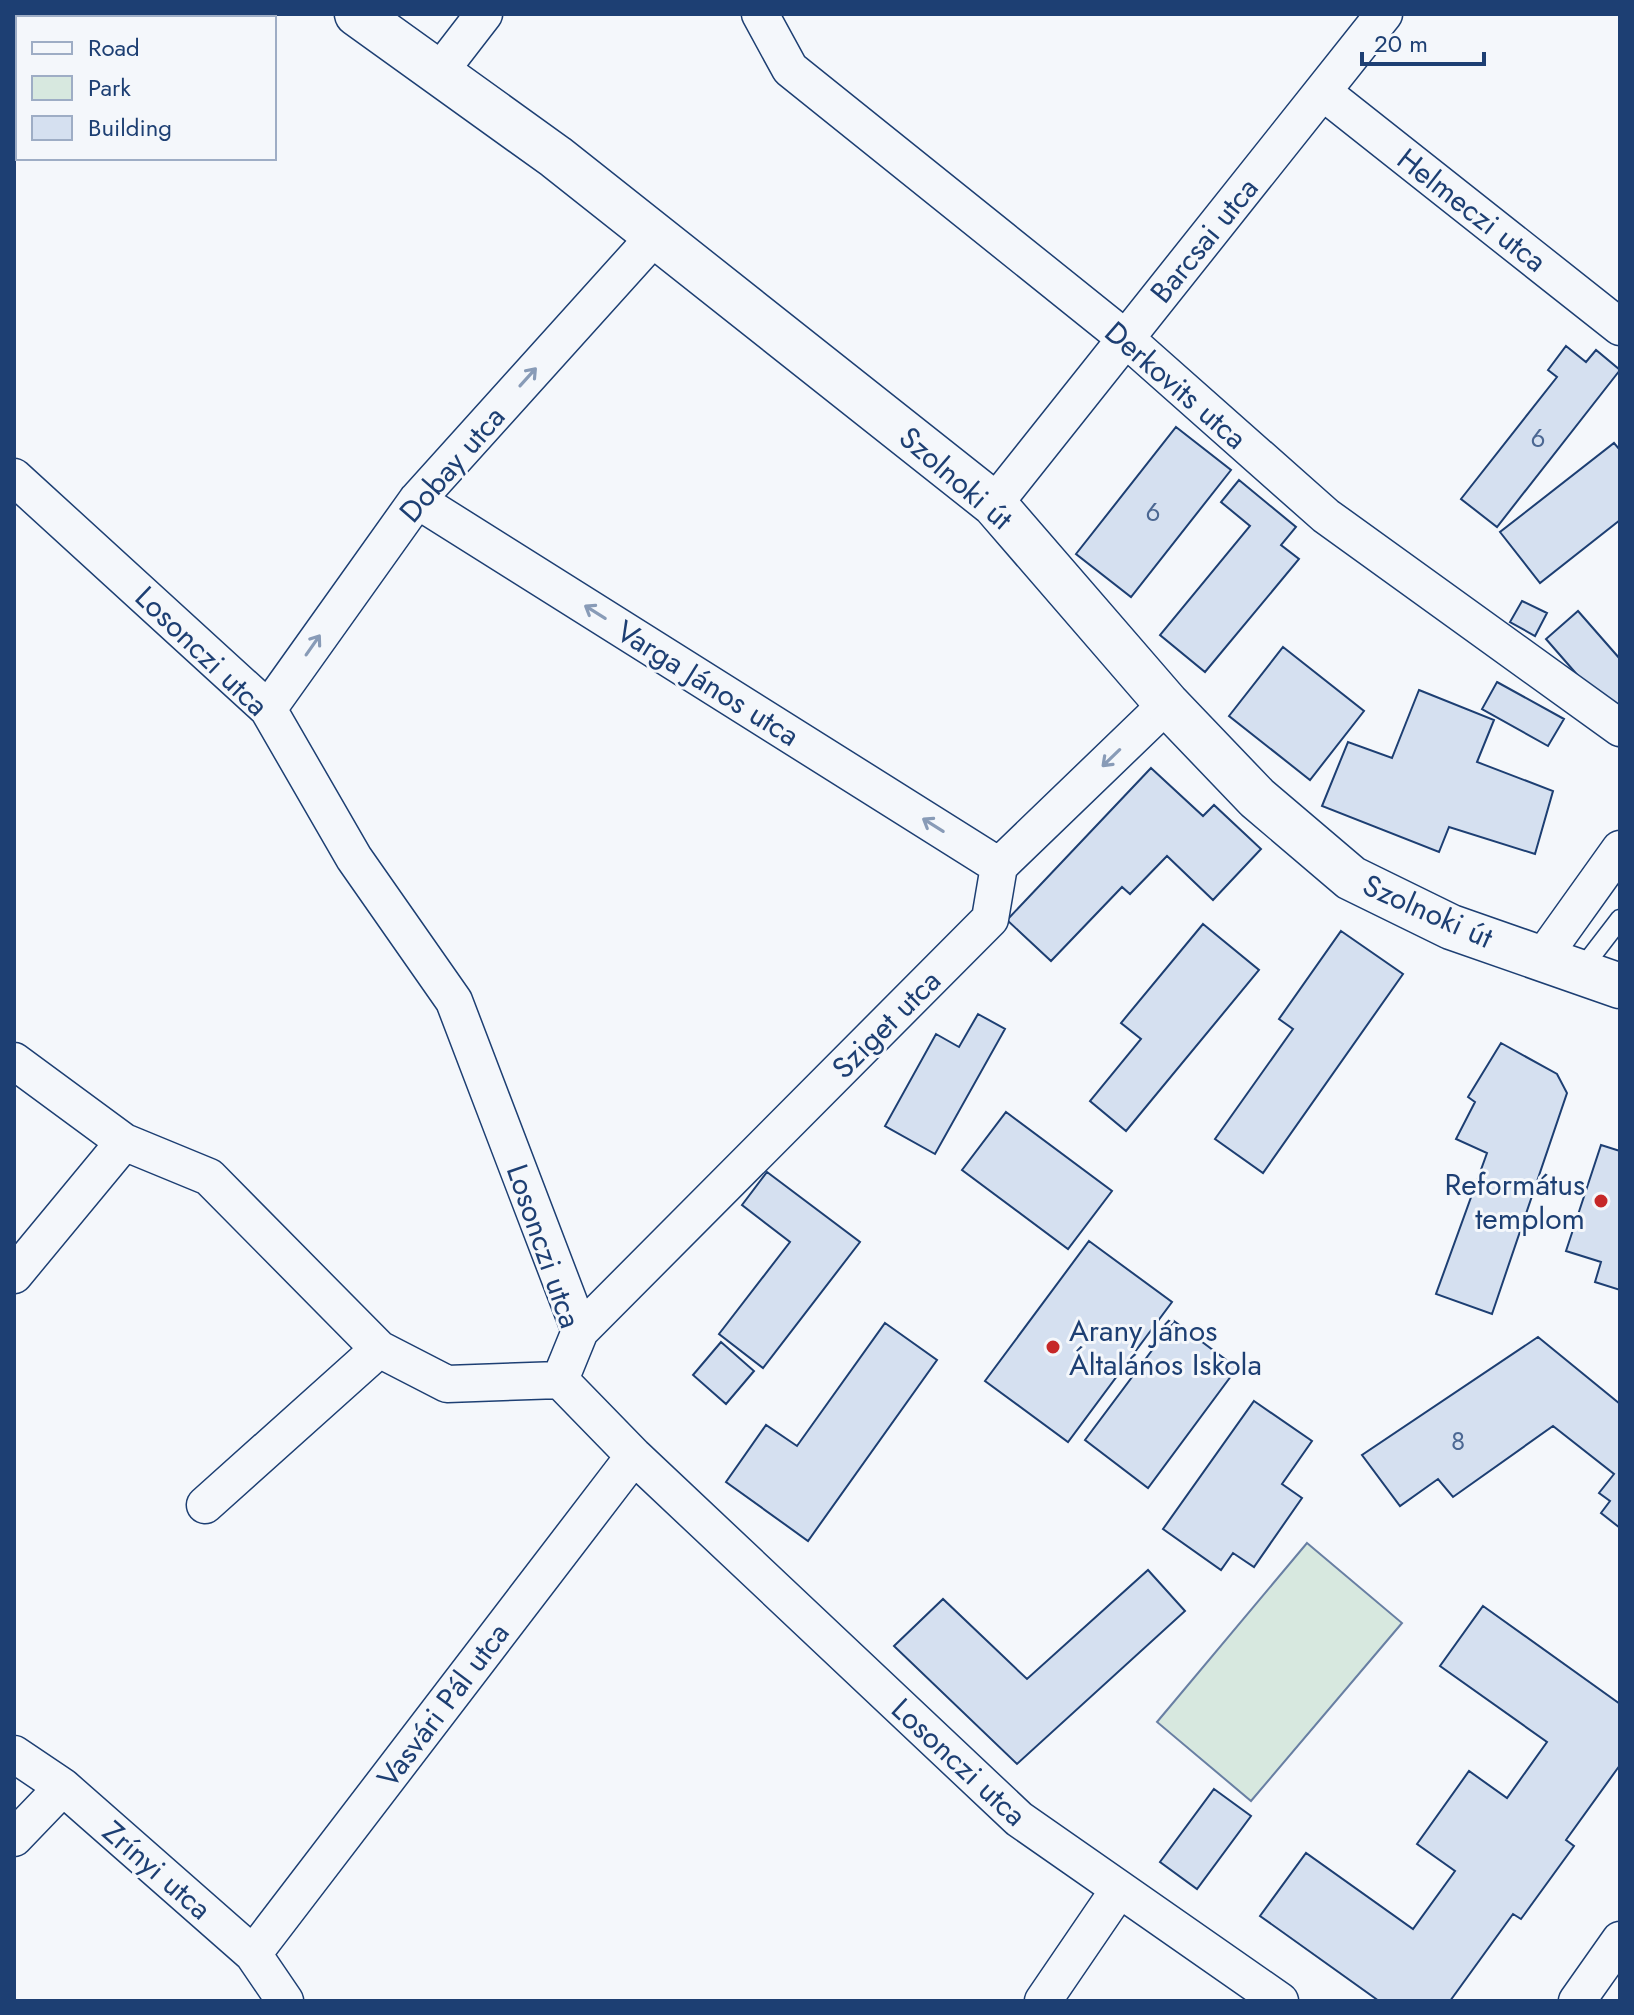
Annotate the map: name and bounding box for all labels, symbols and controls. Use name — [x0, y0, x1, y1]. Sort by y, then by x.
legend — [16, 16, 276, 160]
scale bar — [1362, 16, 1484, 66]
text: 20 m — [1374, 26, 1428, 61]
text: Road — [88, 30, 140, 65]
text: Park — [88, 70, 131, 105]
text: Building — [88, 110, 172, 145]
street label: Helmeczi utca — [1388, 138, 1556, 282]
street label: Barcsai utca — [1140, 168, 1268, 312]
street label: Derkovits utca — [1096, 311, 1256, 459]
one-way arrow — [518, 367, 537, 387]
street label: Dobay utca — [389, 396, 515, 532]
street label: Szolnoki út — [890, 416, 1023, 540]
house number: 6 — [1531, 419, 1545, 457]
house number: 6 — [1146, 493, 1160, 531]
street label: Losonczi utca — [126, 576, 278, 726]
one-way arrow — [584, 603, 606, 620]
street label: Varga János utca — [608, 610, 808, 756]
one-way arrow — [305, 635, 322, 657]
one-way arrow — [1101, 749, 1121, 768]
one-way arrow — [922, 816, 945, 832]
street label: Szolnoki út — [1356, 863, 1501, 959]
street label: Sziget utca — [822, 960, 950, 1088]
street label: Losonczi utca — [496, 1158, 592, 1334]
place label: Református templom — [1445, 1163, 1585, 1240]
marker: Református templom — [1592, 1192, 1610, 1210]
place label: Arany János Általános Iskola — [1069, 1309, 1262, 1386]
marker: Arany János Általános Iskola — [1044, 1338, 1062, 1356]
house number: 8 — [1451, 1422, 1465, 1460]
street label: Vasvári Pál utca — [367, 1614, 519, 1796]
street label: Losonczi utca — [882, 1688, 1036, 1836]
street label: Zrínyi utca — [93, 1811, 221, 1929]

